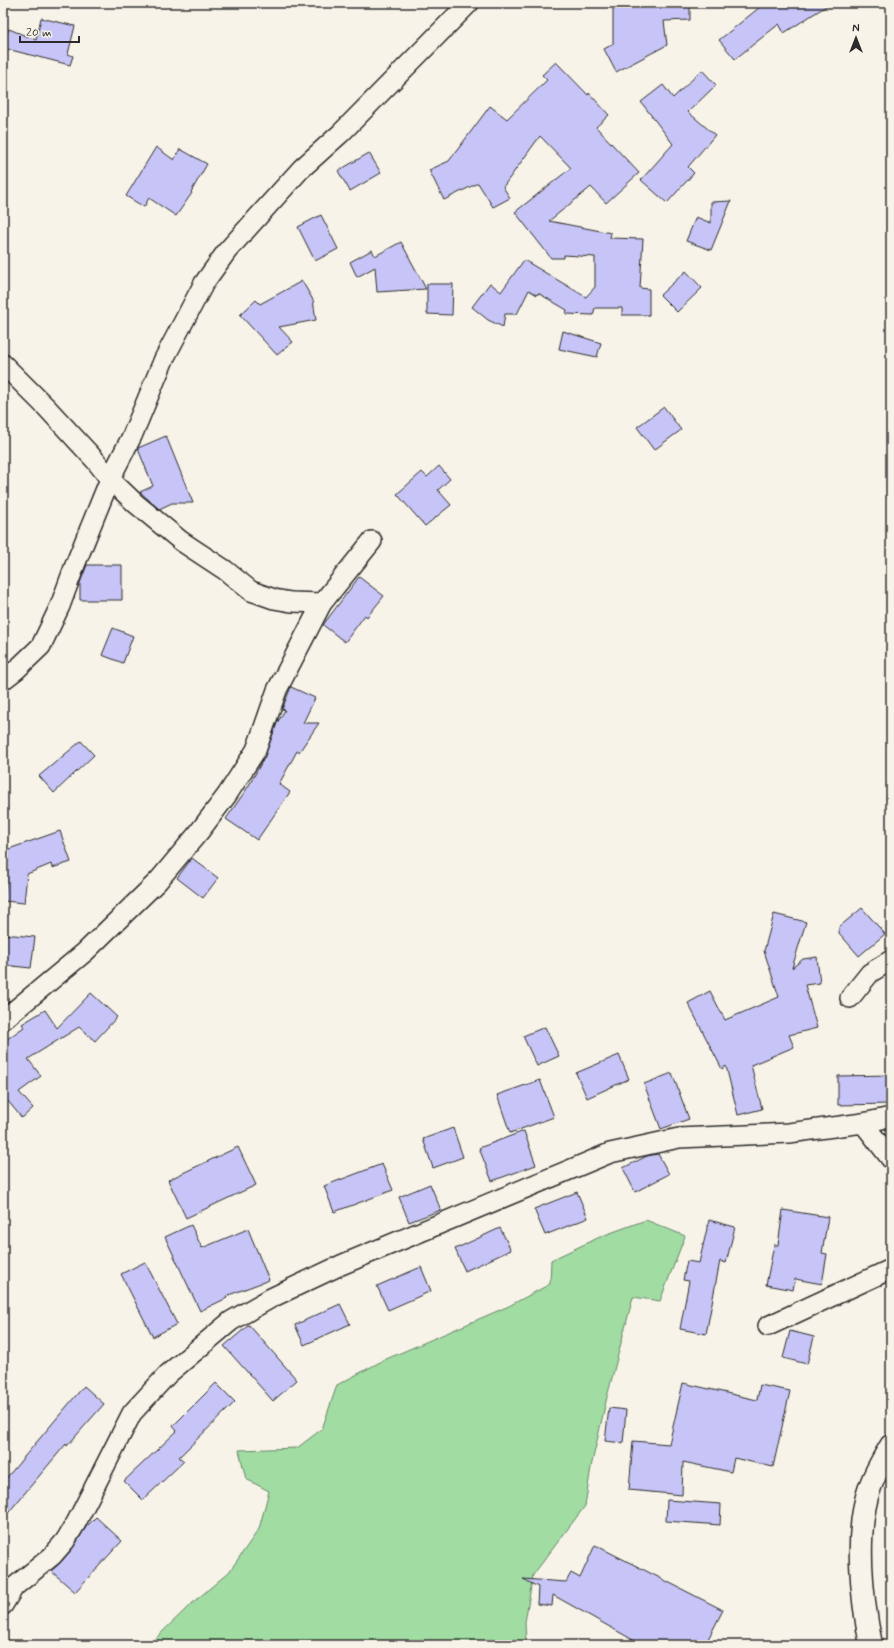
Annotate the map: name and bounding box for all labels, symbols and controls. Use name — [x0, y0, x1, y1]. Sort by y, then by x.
scale bar — [20, 18, 79, 44]
north arrow — [836, 18, 876, 58]
text: N — [852, 22, 860, 36]
text: 20 m — [26, 25, 52, 41]

